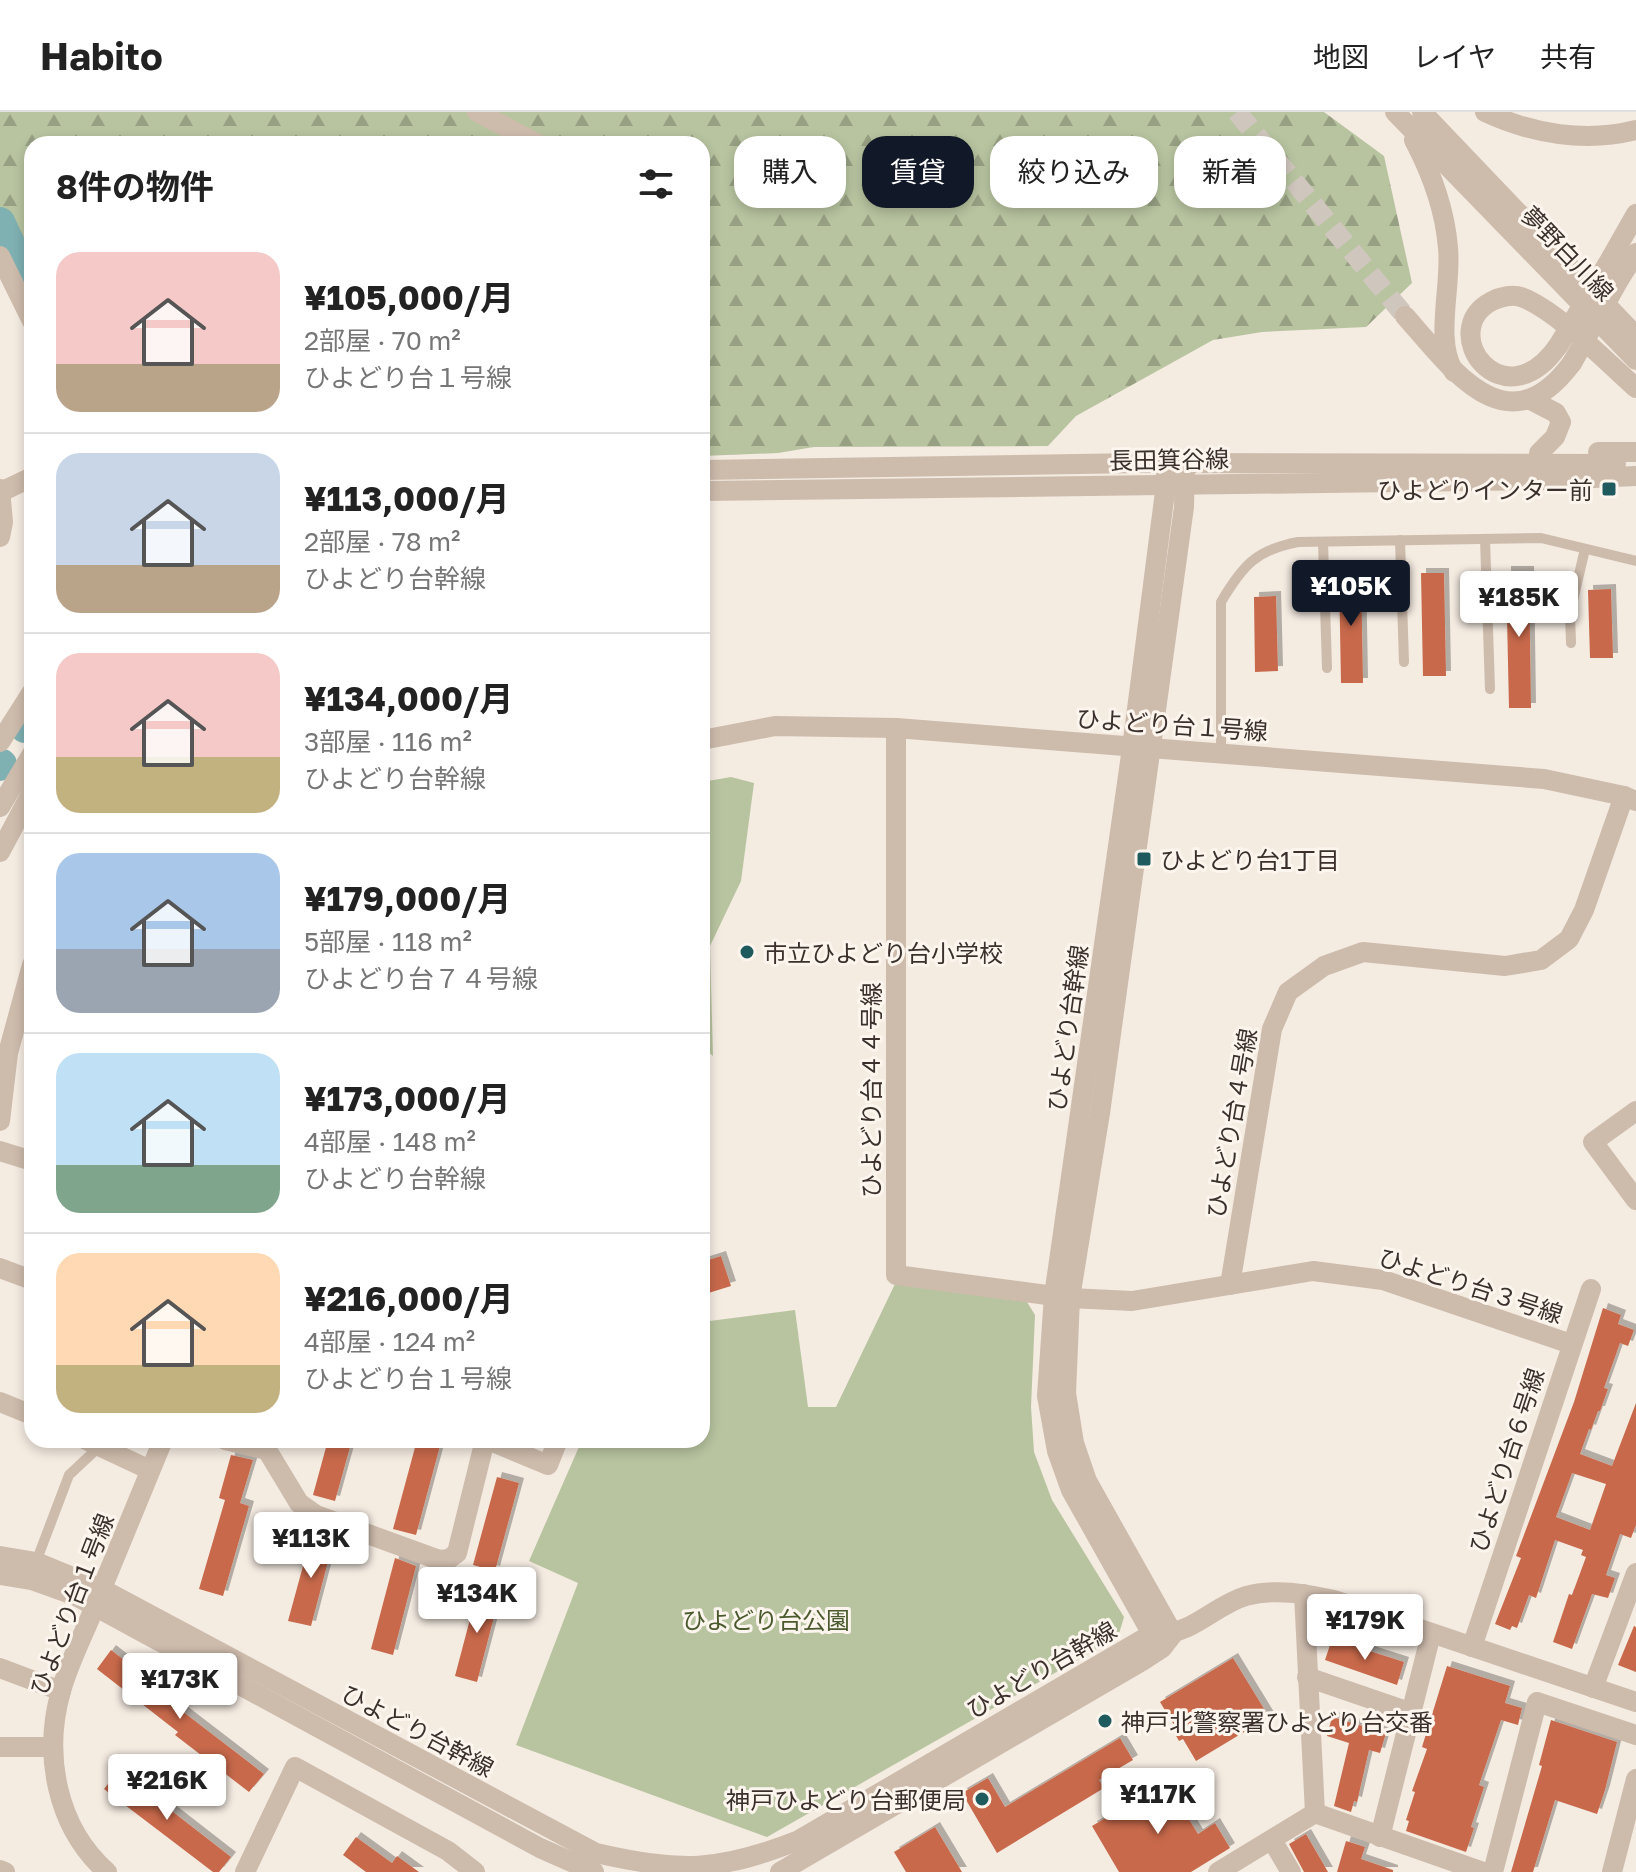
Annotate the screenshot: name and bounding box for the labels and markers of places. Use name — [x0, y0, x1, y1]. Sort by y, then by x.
place label: ひよどりインター前 — [1377, 475, 1593, 504]
marker: ひよどりインター前 — [1600, 480, 1618, 498]
pin: ¥105K — [1295, 560, 1407, 628]
pin: ¥185K — [1463, 571, 1575, 639]
place label: ひよどり台1丁目 — [1160, 845, 1340, 874]
marker: ひよどり台1丁目 — [1135, 850, 1153, 868]
place label: 市立ひよどり台小学校 — [763, 938, 1003, 967]
marker: 市立ひよどり台小学校 — [738, 943, 756, 961]
pin: ¥113K — [255, 1512, 367, 1580]
pin: ¥134K — [421, 1567, 533, 1635]
pin: ¥179K — [1309, 1594, 1421, 1662]
pin: ¥173K — [124, 1653, 236, 1721]
place label: 神戸北警察署ひよどり台交番 — [1121, 1707, 1433, 1736]
marker: 神戸北警察署ひよどり台交番 — [1096, 1712, 1114, 1730]
pin: ¥216K — [111, 1754, 223, 1822]
pin: ¥117K — [1102, 1768, 1214, 1836]
place label: 神戸ひよどり台郵便局 — [726, 1785, 966, 1814]
marker: 神戸ひよどり台郵便局 — [973, 1790, 991, 1808]

